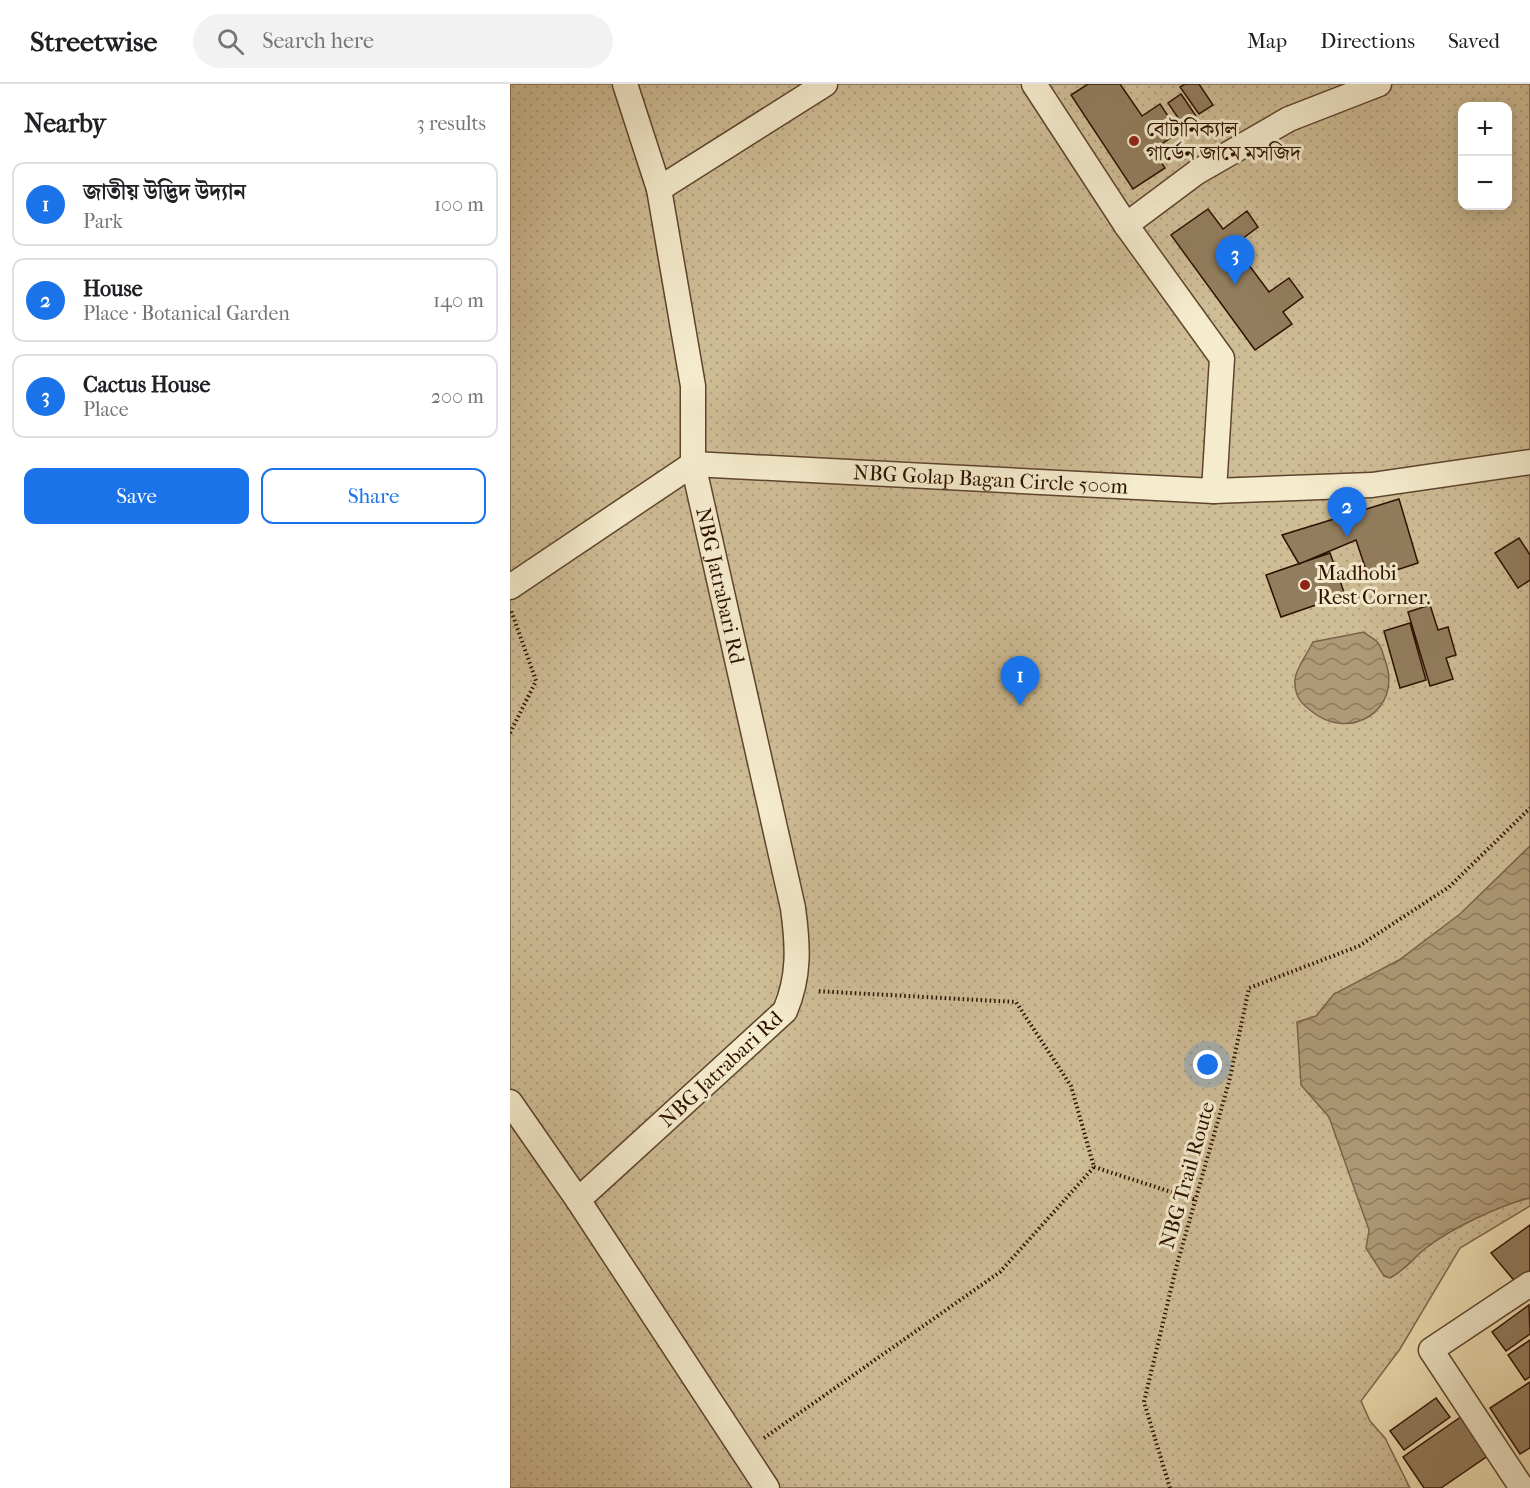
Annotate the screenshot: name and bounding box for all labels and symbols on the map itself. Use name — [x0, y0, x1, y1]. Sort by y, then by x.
place label: বোটানিক্যাল গার্ডেন জামে মসজিদ — [1146, 117, 1302, 165]
marker: বোটানিক্যাল গার্ডেন জামে মসজিদ — [1127, 134, 1141, 148]
pin: 3 — [1216, 236, 1254, 285]
street label: NBG Golap Bagan Circle 500m — [852, 460, 1129, 499]
pin: 2 — [1328, 488, 1366, 537]
street label: NBG Jatrabari Rd — [691, 505, 750, 667]
place label: Madhobi Rest Corner. — [1317, 561, 1431, 609]
marker: Madhobi Rest Corner. — [1298, 578, 1312, 592]
pin: 1 — [1000, 656, 1040, 706]
street label: NBG Jatrabari Rd — [655, 1006, 788, 1132]
your location — [1193, 1050, 1222, 1079]
street label: NBG Trail Route — [1155, 1099, 1219, 1251]

